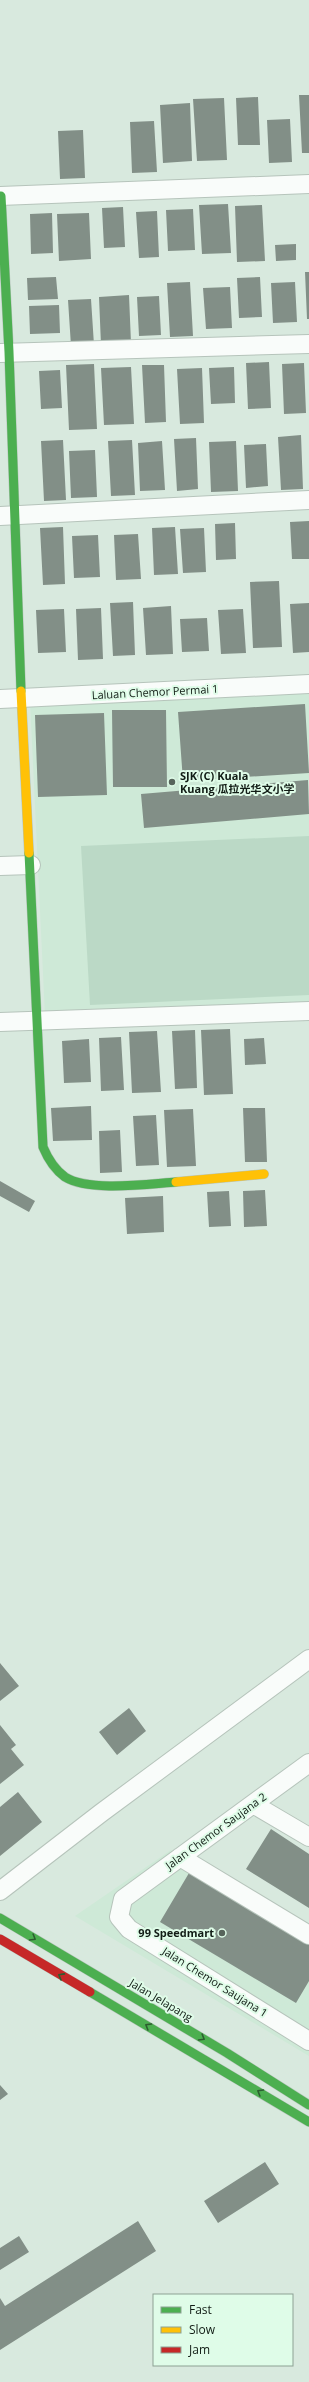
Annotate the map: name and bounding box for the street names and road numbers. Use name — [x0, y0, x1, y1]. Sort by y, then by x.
street label: Laluan Chemor Permai 1 — [91, 681, 219, 702]
street label: Jalan Chemor Saujana 2 — [161, 1789, 269, 1873]
street label: Jalan Chemor Saujana 1 — [159, 1943, 271, 2020]
street label: Jalan Jelapang — [126, 1974, 196, 2024]

